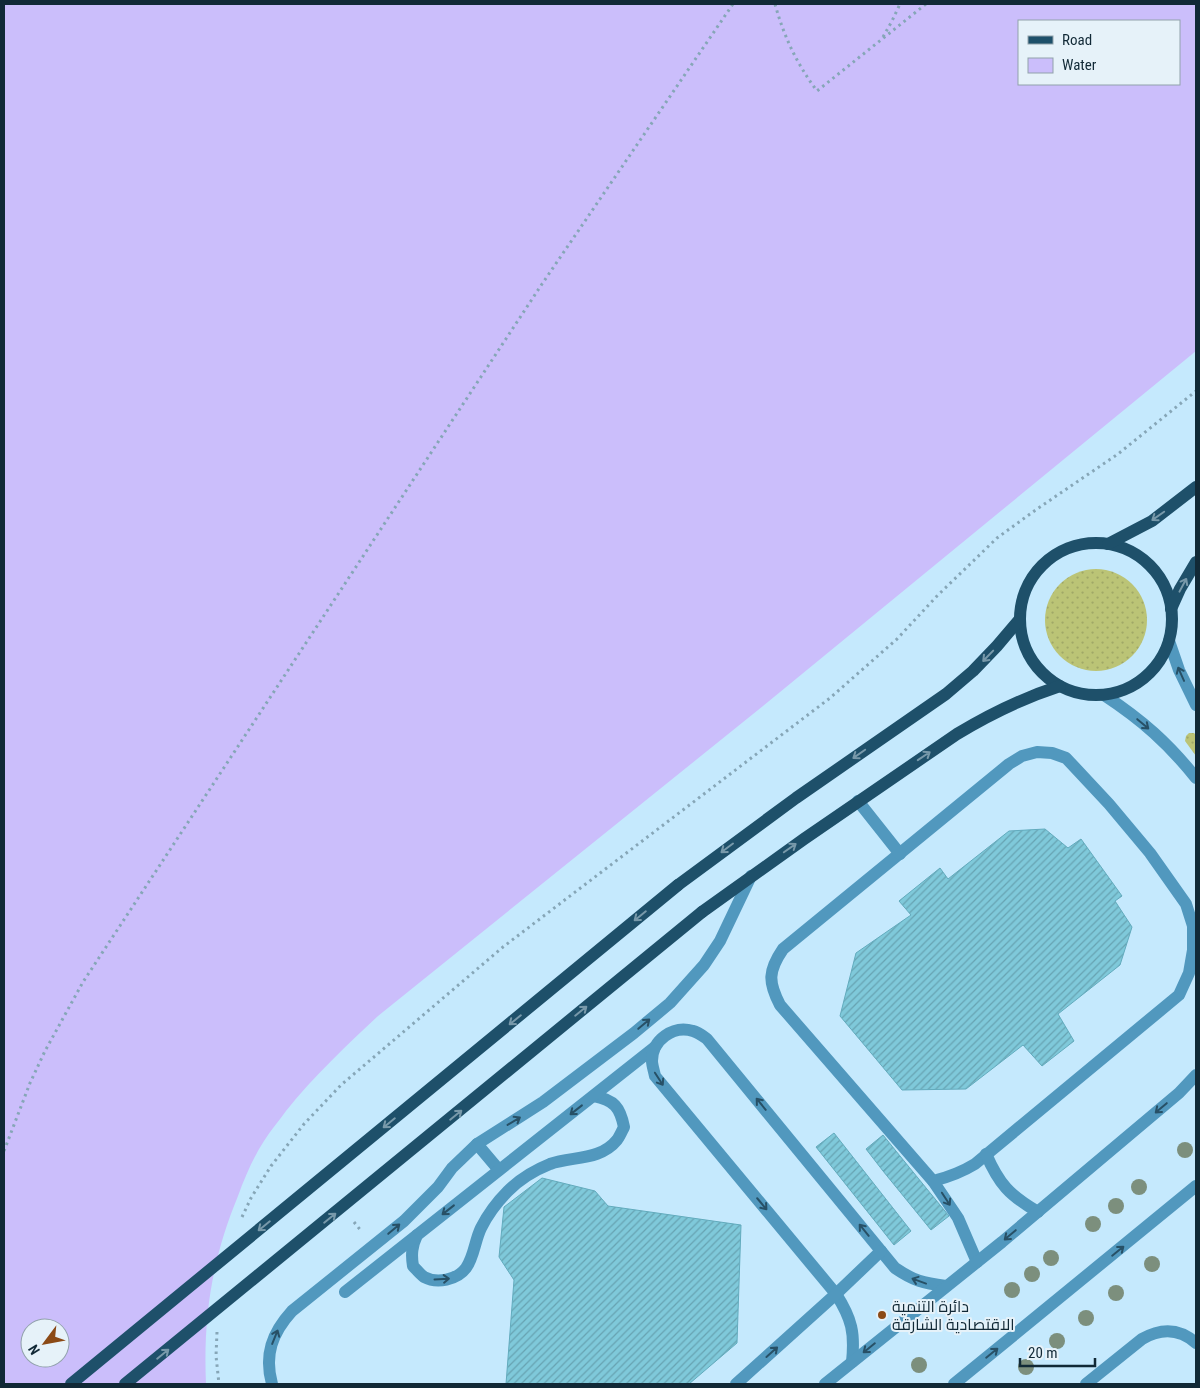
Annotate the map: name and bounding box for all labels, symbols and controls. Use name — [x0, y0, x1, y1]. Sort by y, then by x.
legend — [1018, 20, 1180, 85]
text: Road — [1062, 31, 1092, 49]
text: Water — [1062, 56, 1097, 74]
one-way arrow — [1152, 511, 1165, 522]
one-way arrow — [1179, 578, 1188, 593]
one-way arrow — [982, 650, 994, 662]
one-way arrow — [1176, 667, 1185, 682]
one-way arrow — [1137, 718, 1150, 729]
one-way arrow — [852, 749, 866, 759]
one-way arrow — [917, 751, 931, 761]
one-way arrow — [720, 843, 733, 854]
one-way arrow — [783, 843, 797, 853]
one-way arrow — [634, 911, 647, 922]
one-way arrow — [574, 1006, 587, 1017]
one-way arrow — [509, 1014, 522, 1025]
one-way arrow — [637, 1019, 650, 1030]
one-way arrow — [654, 1072, 664, 1086]
one-way arrow — [755, 1098, 766, 1111]
one-way arrow — [1155, 1103, 1168, 1114]
one-way arrow — [569, 1105, 583, 1115]
one-way arrow — [449, 1109, 462, 1120]
one-way arrow — [506, 1116, 520, 1126]
one-way arrow — [383, 1118, 396, 1129]
one-way arrow — [941, 1192, 951, 1206]
one-way arrow — [756, 1198, 767, 1211]
one-way arrow — [442, 1205, 455, 1216]
one-way arrow — [323, 1212, 336, 1223]
one-way arrow — [258, 1221, 271, 1232]
one-way arrow — [387, 1224, 400, 1235]
one-way arrow — [858, 1224, 869, 1237]
one-way arrow — [1003, 1230, 1016, 1241]
one-way arrow — [1111, 1245, 1124, 1256]
one-way arrow — [433, 1274, 449, 1283]
one-way arrow — [912, 1276, 927, 1285]
place label: دائرة التنمية الاقتصادية الشارقة — [892, 1297, 1015, 1334]
marker: دائرة التنمية الاقتصادية الشارقة — [876, 1309, 888, 1321]
north arrow — [20, 1318, 70, 1368]
one-way arrow — [270, 1330, 280, 1345]
scale bar — [1020, 1336, 1095, 1368]
text: N — [25, 1342, 43, 1358]
one-way arrow — [863, 1342, 876, 1353]
text: 20 m — [1028, 1344, 1058, 1362]
one-way arrow — [766, 1346, 779, 1357]
one-way arrow — [157, 1348, 170, 1359]
one-way arrow — [985, 1348, 998, 1359]

